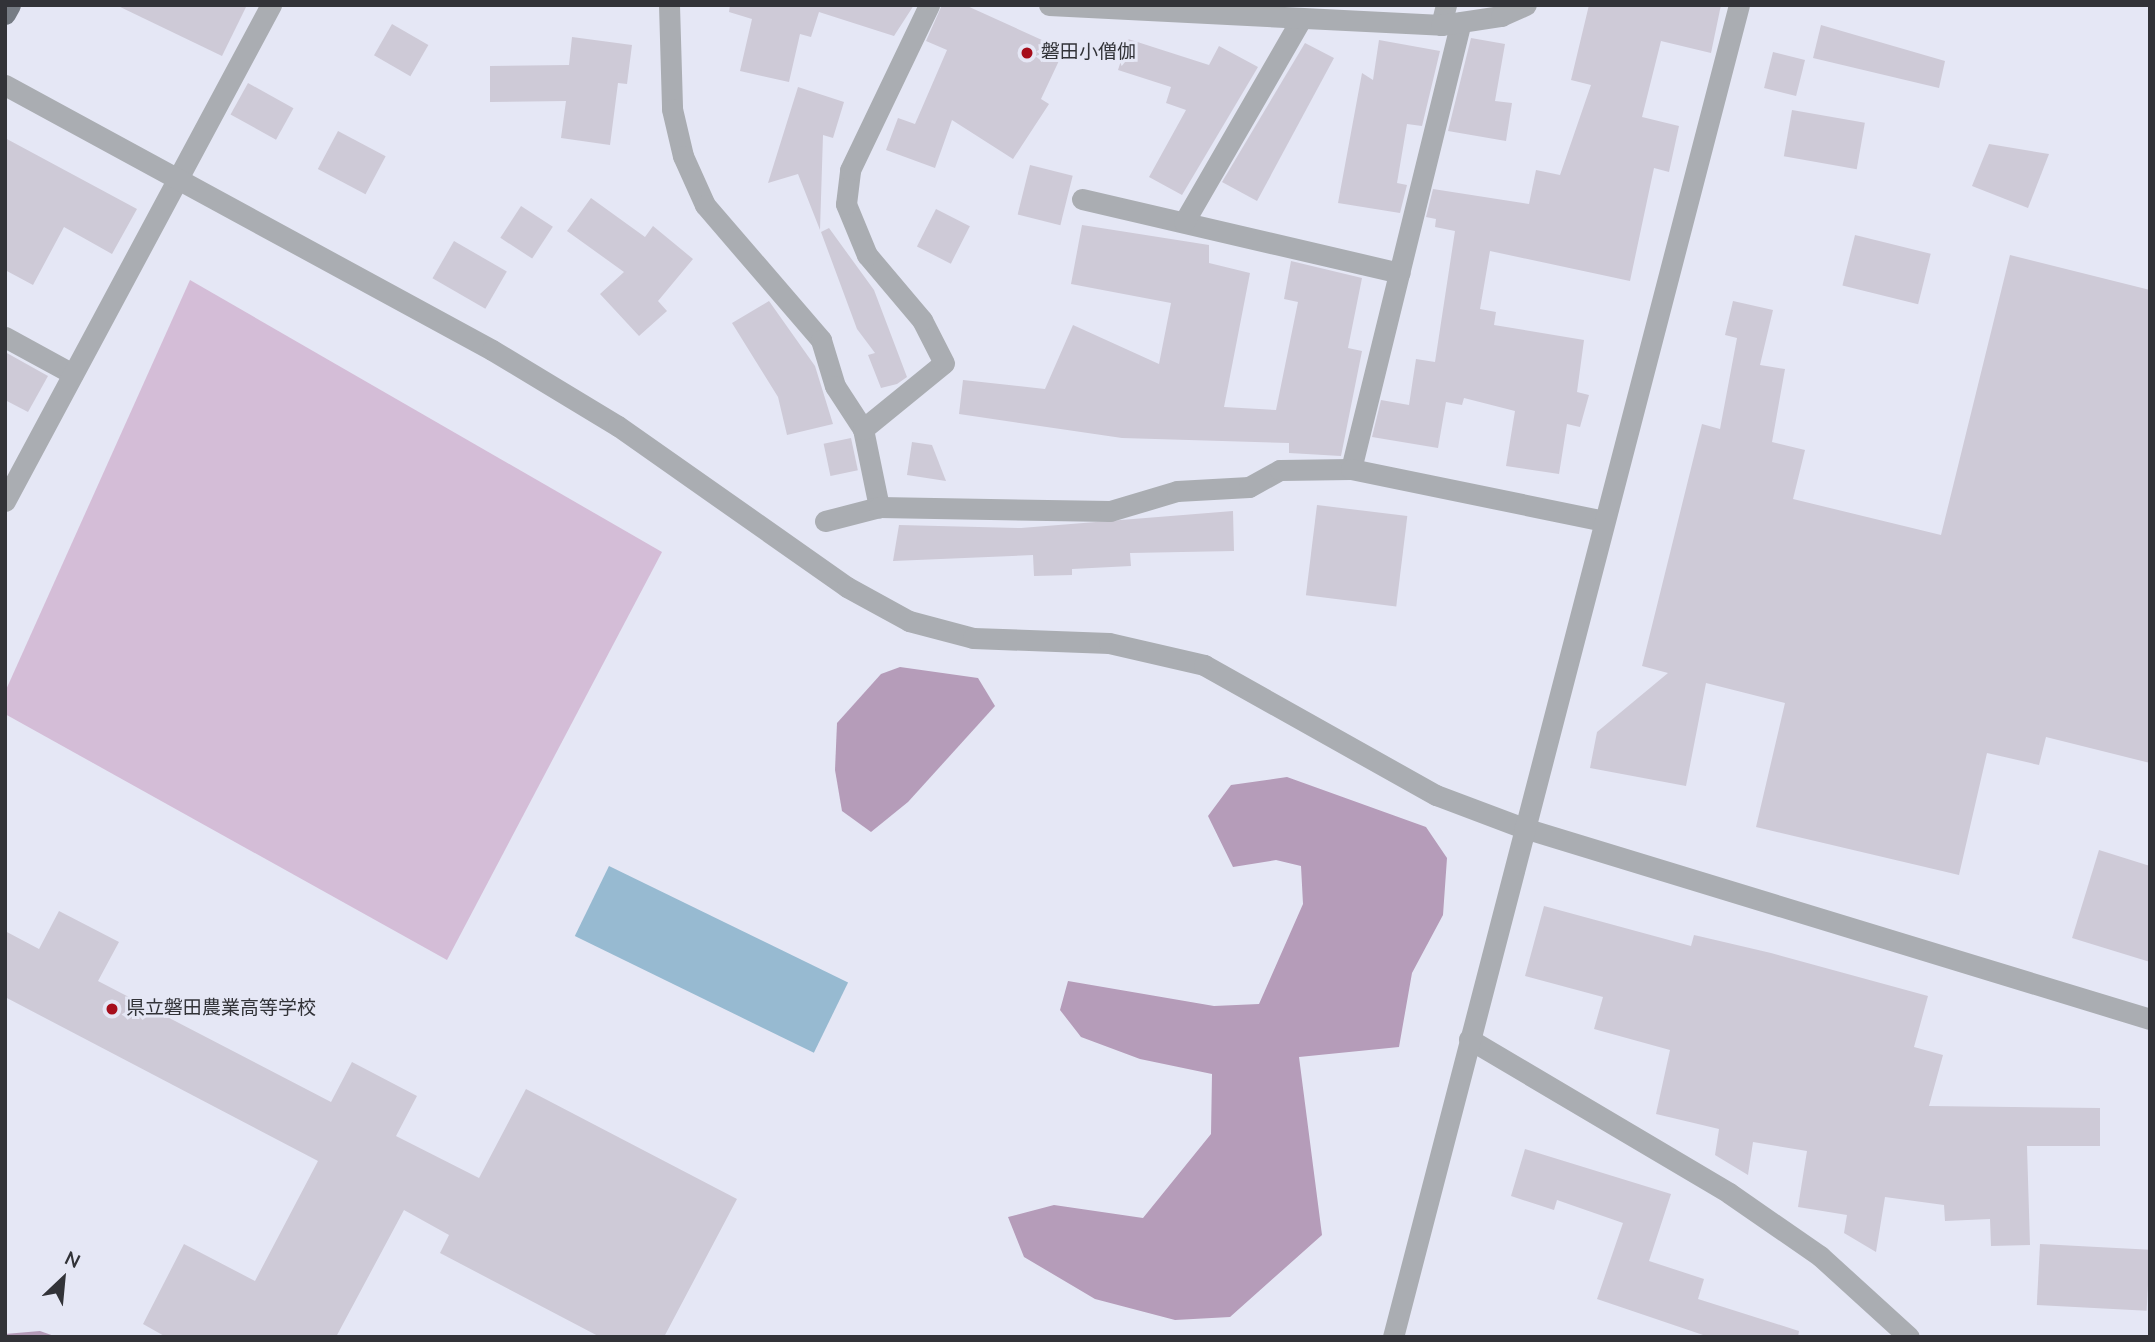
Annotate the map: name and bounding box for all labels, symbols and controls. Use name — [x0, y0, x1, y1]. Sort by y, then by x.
place label: 磐田小僧伽 — [1041, 42, 1136, 64]
marker: 磐田小僧伽 — [1019, 45, 1035, 61]
place label: 県立磐田農業高等学校 — [126, 998, 316, 1020]
marker: 県立磐田農業高等学校 — [104, 1001, 120, 1017]
north arrow — [28, 1244, 98, 1314]
text: N — [60, 1245, 84, 1275]

